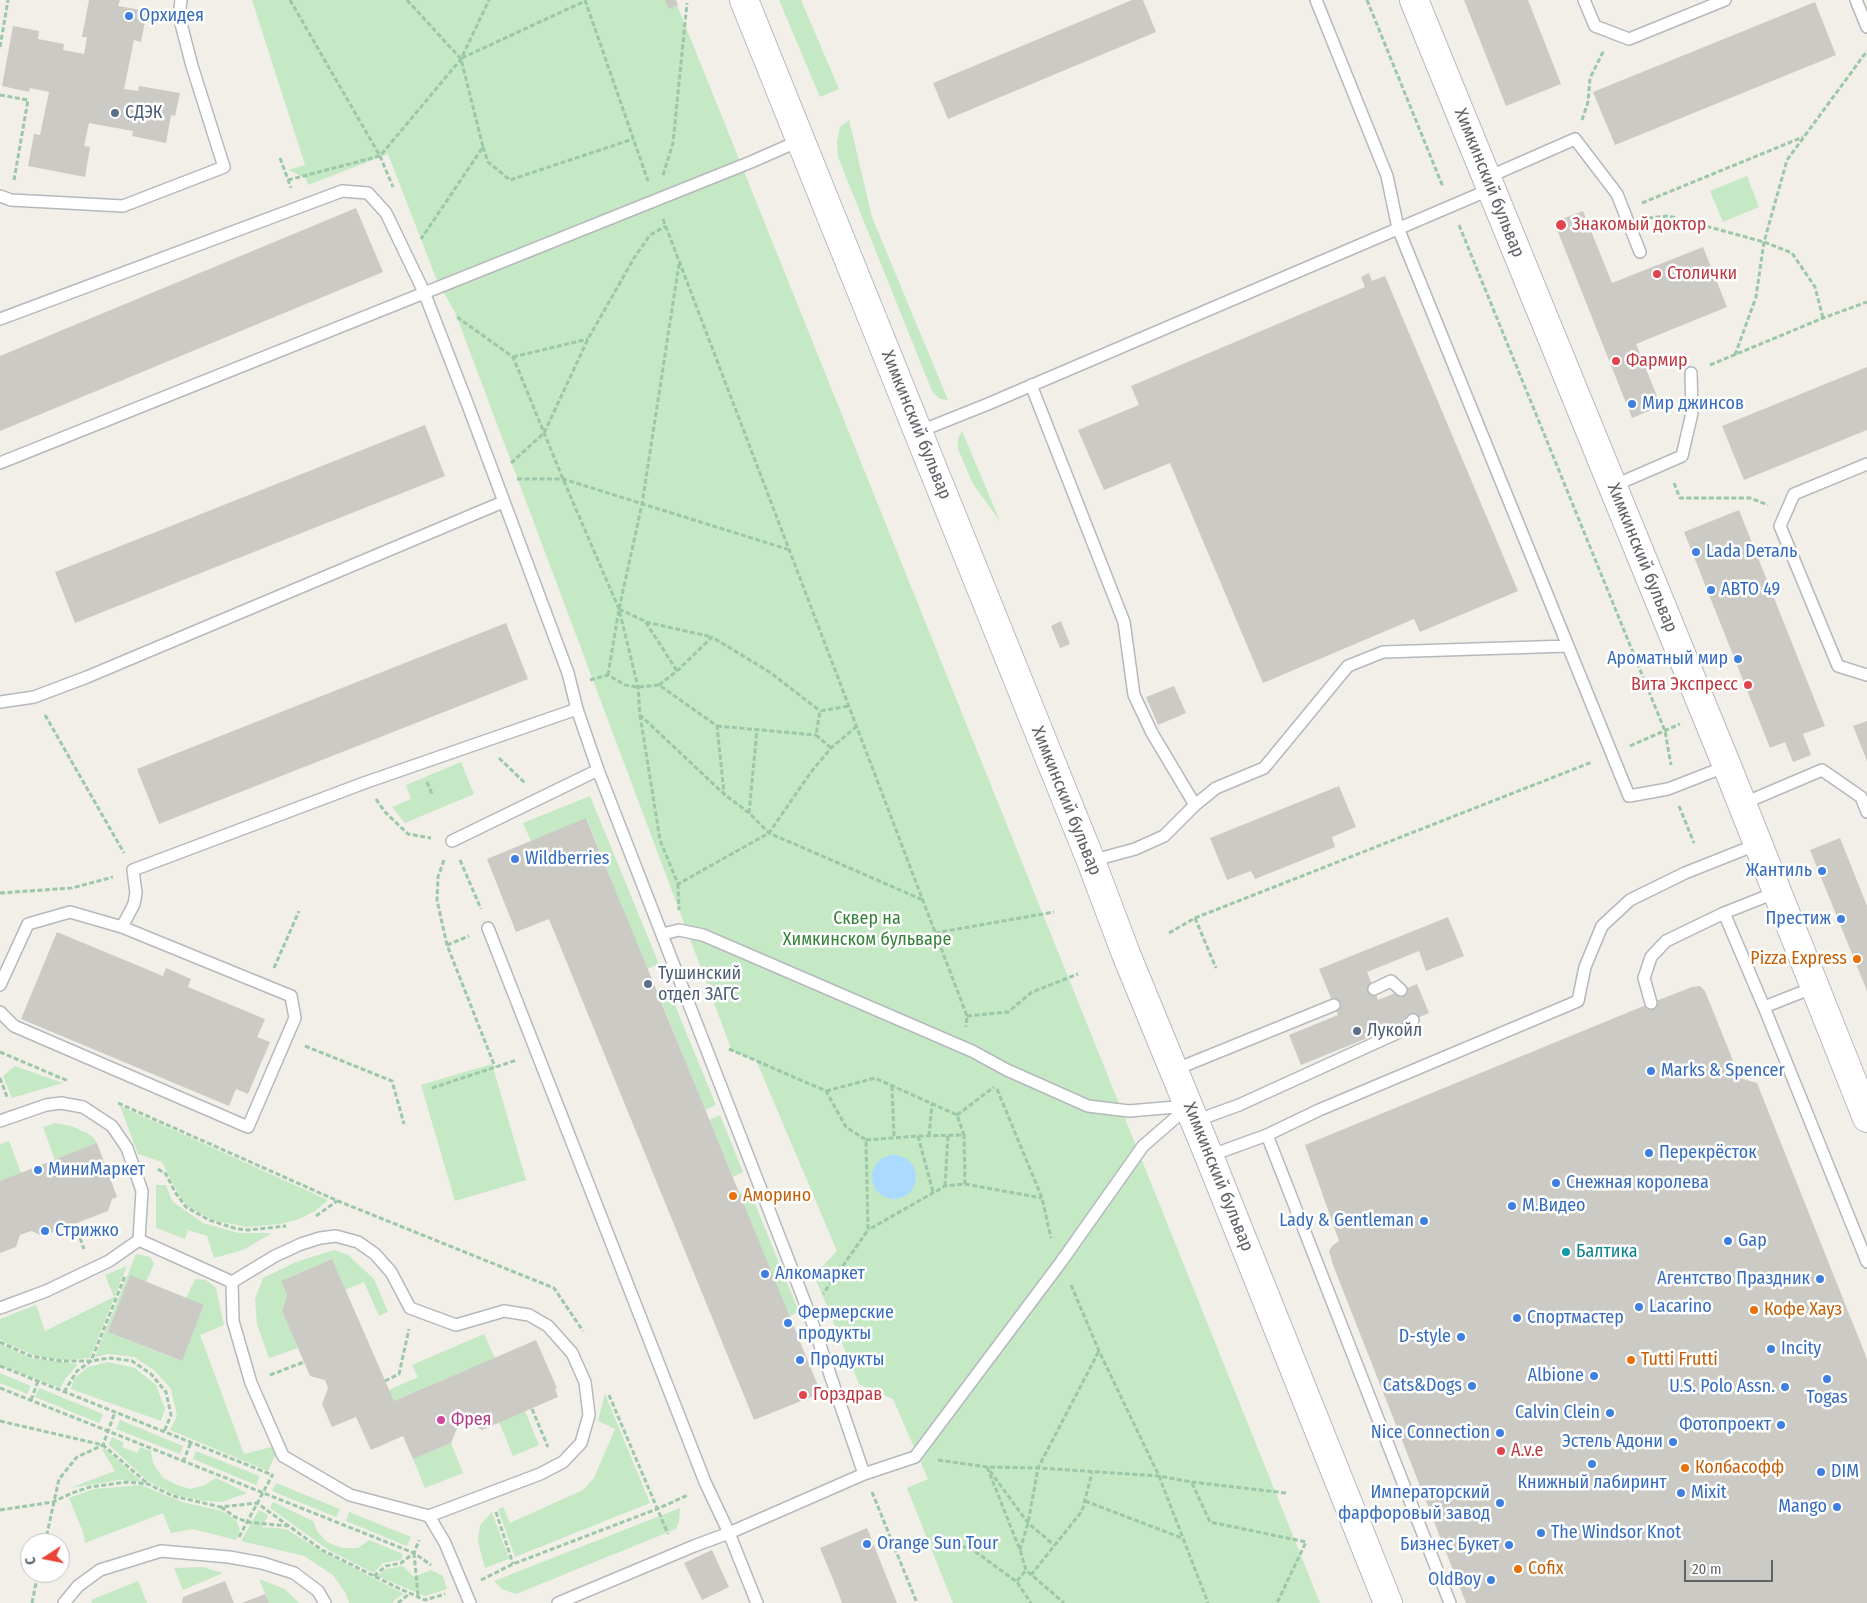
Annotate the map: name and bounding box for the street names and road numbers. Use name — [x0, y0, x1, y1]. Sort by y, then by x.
street label: Химкинский бульвар — [1449, 105, 1529, 261]
street label: Химкинский бульвар — [876, 347, 956, 503]
street label: Химкинский бульвар — [1602, 480, 1682, 636]
street label: Химкинский бульвар — [1026, 723, 1106, 879]
street label: Химкинский бульвар — [1178, 1099, 1258, 1255]

